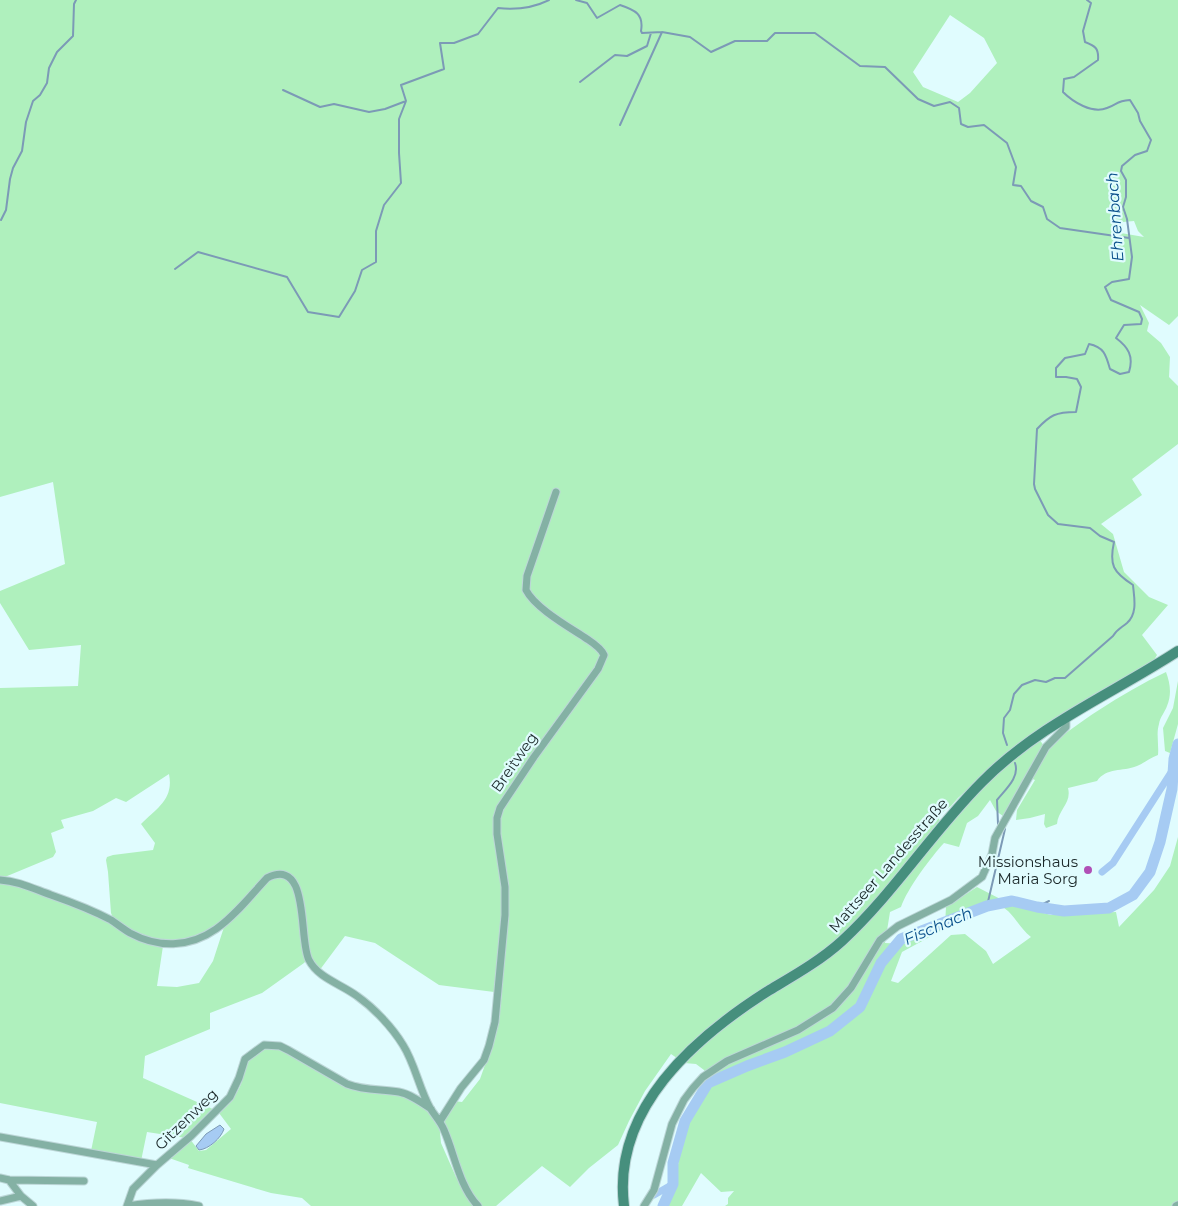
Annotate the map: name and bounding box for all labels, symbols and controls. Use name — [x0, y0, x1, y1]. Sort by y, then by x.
water label: Ehrenbach — [1102, 172, 1128, 262]
street label: Breitweg — [487, 729, 541, 795]
street label: Mattseer Landesstraße — [825, 794, 951, 936]
place label: Missionshaus Maria Sorg — [978, 852, 1078, 888]
marker: Missionshaus Maria Sorg — [1082, 864, 1094, 876]
water label: Fischach — [901, 903, 975, 949]
street label: Gitzenweg — [150, 1084, 222, 1154]

